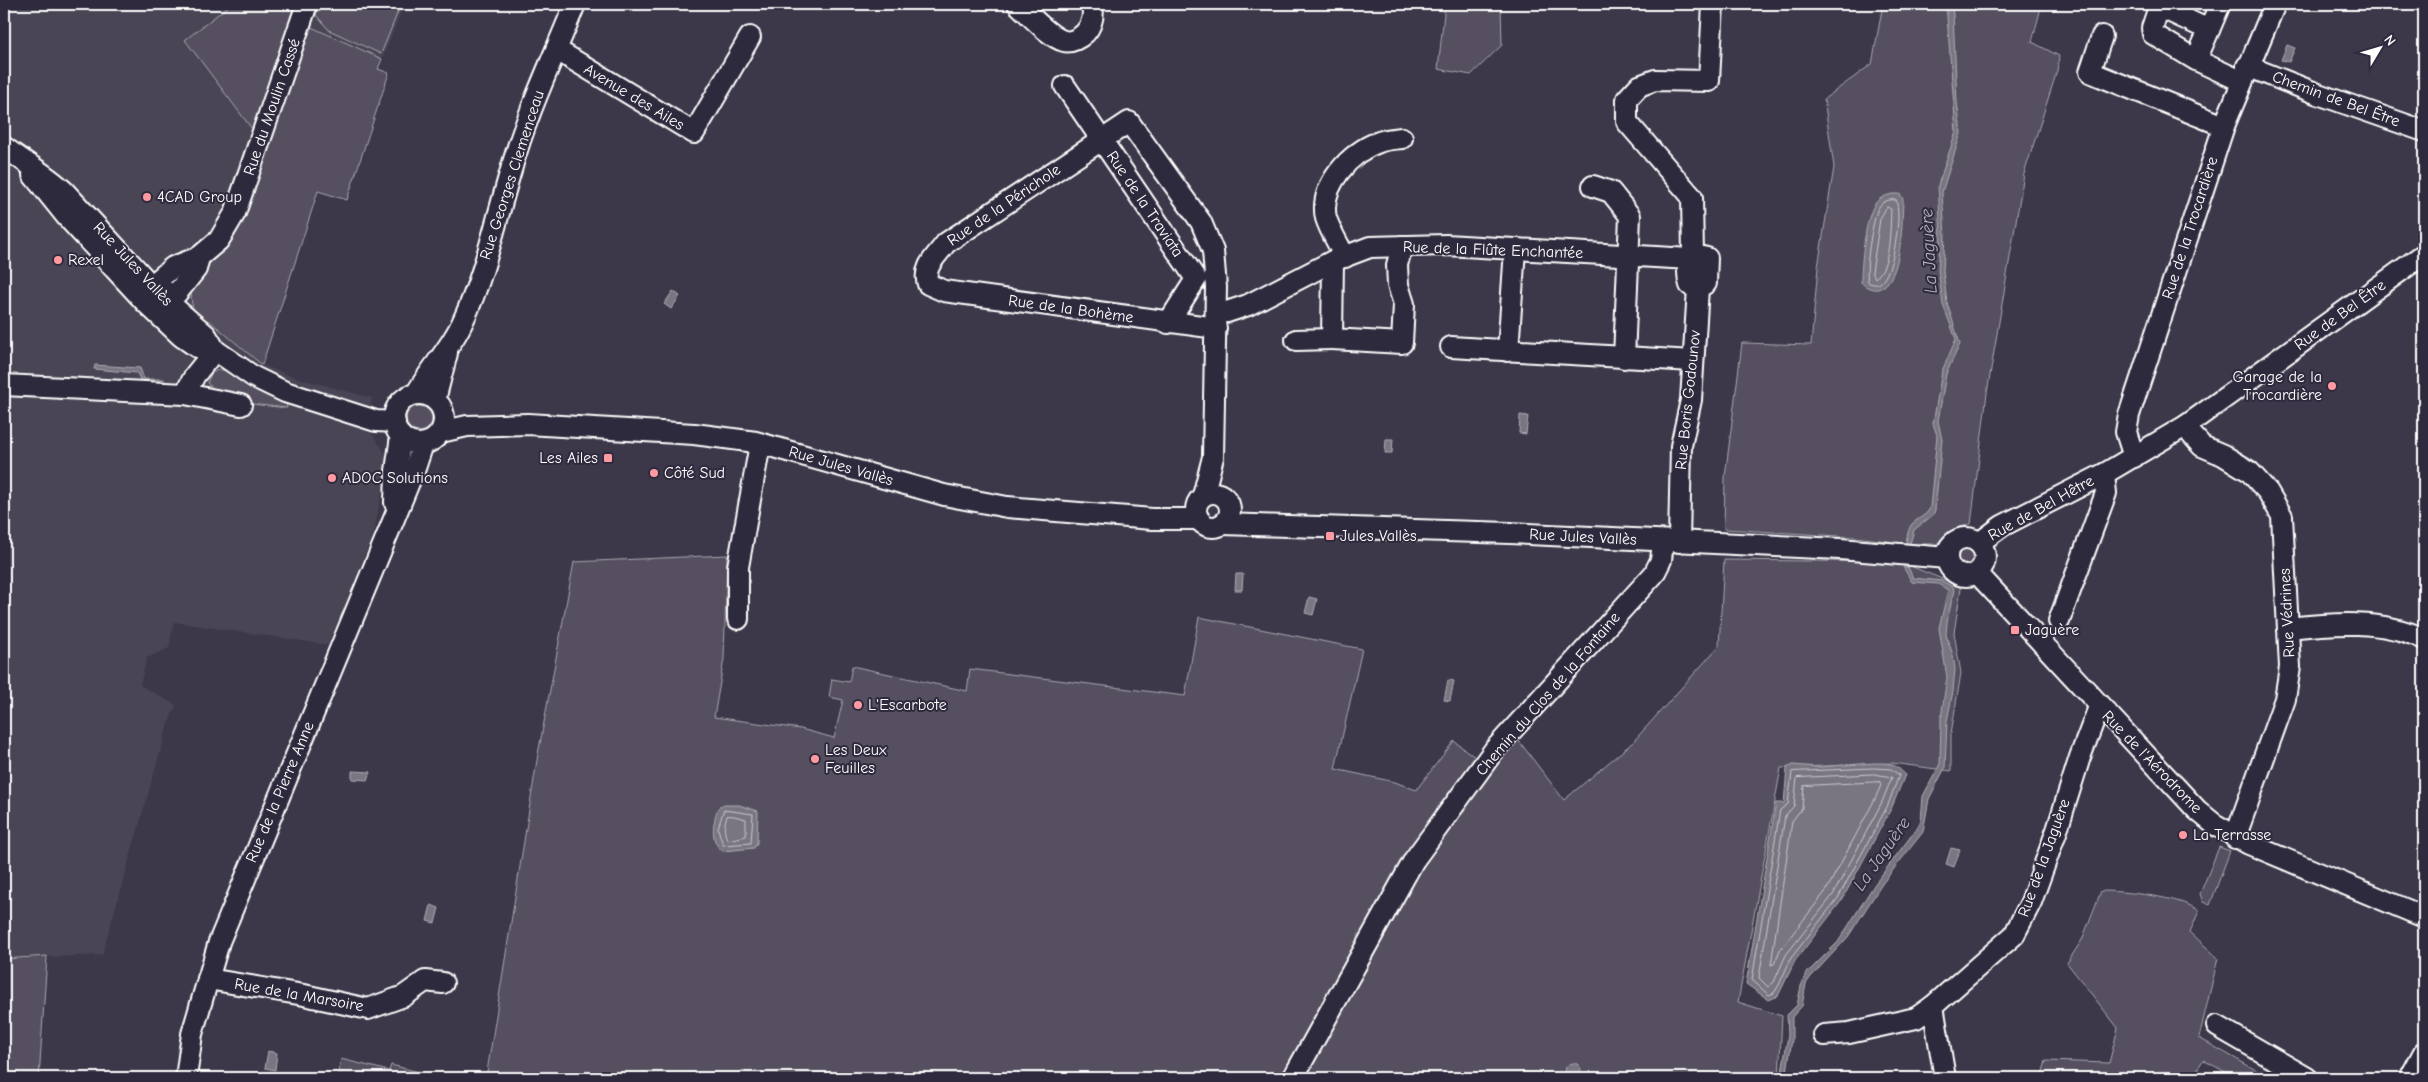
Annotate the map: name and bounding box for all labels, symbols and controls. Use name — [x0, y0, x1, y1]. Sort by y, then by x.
north arrow — [2356, 22, 2406, 72]
text: N — [2380, 31, 2399, 49]
street label: Rue du Moulin Cassé — [240, 36, 304, 178]
street label: Avenue des Ailes — [581, 60, 688, 134]
street label: Chemin de Bel Être — [2270, 67, 2403, 130]
street label: Rue Georges Clemenceau — [476, 88, 548, 262]
street label: Rue de la Traviata — [1103, 148, 1187, 260]
street label: Rue de la Trocardière — [2158, 154, 2222, 302]
street label: Rue de la Périchole — [944, 160, 1064, 250]
place label: 4CAD Group — [157, 188, 242, 206]
marker: 4CAD Group — [141, 191, 153, 203]
water label: La Jaguère — [1916, 208, 1942, 294]
street label: Rue Jules Vallès — [90, 218, 177, 310]
street label: Rue de la Flûte Enchantée — [1403, 238, 1583, 262]
place label: Rexel — [68, 251, 104, 269]
marker: Rexel — [52, 254, 64, 266]
street label: Rue de Bel Être — [2290, 275, 2389, 354]
street label: Rue de la Bohème — [1007, 291, 1135, 327]
street label: Rue Boris Godounov — [1672, 329, 1704, 471]
place label: Garage de la Trocardière — [2233, 368, 2322, 404]
marker: Garage de la Trocardière — [2326, 380, 2338, 392]
street label: Rue Jules Vallès — [787, 443, 896, 490]
place label: Les Ailes — [539, 449, 598, 467]
marker: Les Ailes — [602, 452, 614, 464]
place label: Côté Sud — [664, 464, 725, 482]
marker: Côté Sud — [648, 467, 660, 479]
place label: ADOC Solutions — [342, 469, 448, 487]
marker: ADOC Solutions — [326, 472, 338, 484]
street label: Rue de Bel Hêtre — [1985, 472, 2097, 544]
street label: Rue Jules Vallès — [1529, 525, 1638, 549]
place label: Jules Vallès — [1340, 527, 1417, 545]
marker: Jules Vallès — [1324, 530, 1336, 542]
street label: Rue Védrines — [2276, 568, 2298, 658]
street label: Chemin du Clos de la Fontaine — [1472, 609, 1624, 779]
place label: Jaguère — [2025, 621, 2079, 639]
marker: Jaguère — [2009, 624, 2021, 636]
place label: L'Escarbote — [868, 696, 947, 714]
marker: L'Escarbote — [852, 699, 864, 711]
street label: Rue de l'Aérodrome — [2098, 707, 2206, 817]
street label: Rue de la Pierre Anne — [242, 719, 318, 865]
place label: Les Deux Feuilles — [825, 741, 887, 777]
marker: Les Deux Feuilles — [809, 753, 821, 765]
street label: Rue de la Jaguère — [2014, 797, 2074, 919]
water label: La Jaguère — [1849, 813, 1915, 895]
place label: La Terrasse — [2193, 826, 2271, 844]
marker: La Terrasse — [2177, 829, 2189, 841]
street label: Rue de la Marsoire — [233, 975, 365, 1015]

